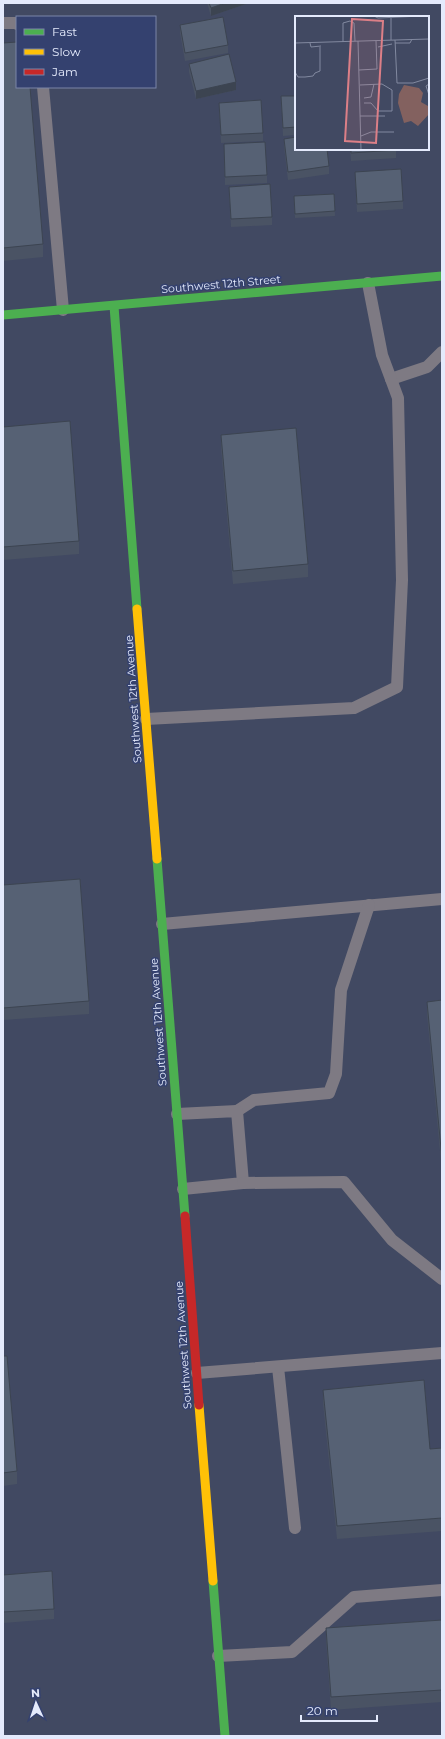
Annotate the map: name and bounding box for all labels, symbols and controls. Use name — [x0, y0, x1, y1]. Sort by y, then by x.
legend — [16, 16, 156, 88]
inset map — [295, 16, 429, 150]
text: Fast — [52, 24, 77, 39]
text: Slow — [52, 44, 81, 59]
text: Jam — [51, 64, 78, 79]
street label: Southwest 12th Street — [161, 272, 282, 296]
street label: Southwest 12th Avenue — [122, 634, 144, 763]
street label: Southwest 12th Avenue — [147, 957, 169, 1086]
street label: Southwest 12th Avenue — [172, 1280, 194, 1409]
north arrow — [16, 1683, 56, 1723]
text: N — [31, 1686, 40, 1700]
scale bar — [301, 1697, 377, 1723]
text: 20 m — [307, 1703, 338, 1718]

